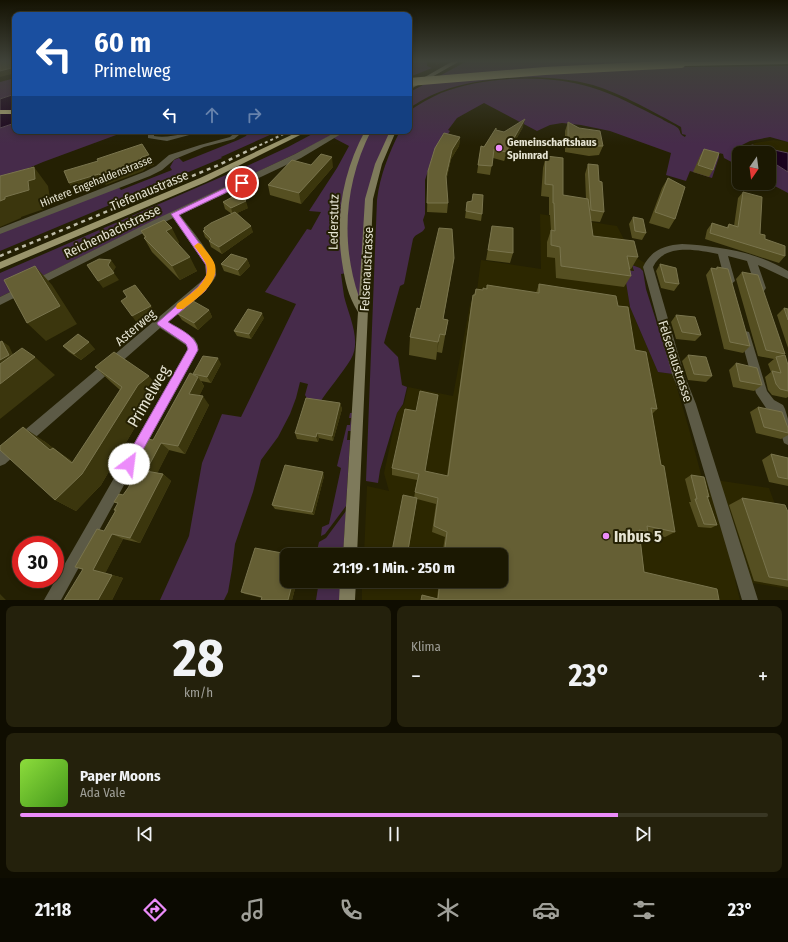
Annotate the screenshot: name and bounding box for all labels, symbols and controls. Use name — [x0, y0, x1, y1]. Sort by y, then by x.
text: 60 m — [94, 26, 151, 59]
icon: left — [28, 28, 80, 80]
text: Primelweg — [94, 60, 171, 82]
icon: left — [159, 104, 181, 126]
icon: ahead — [201, 104, 223, 126]
icon: right — [243, 104, 265, 126]
place label: Gemeinschaftshaus Spinnrad — [507, 136, 597, 162]
marker: Gemeinschaftshaus Spinnrad — [494, 143, 504, 153]
north arrow — [732, 146, 776, 190]
map controls — [732, 146, 776, 190]
street label: Hintere Engehaldenstrasse — [38, 153, 154, 210]
pin — [225, 166, 259, 200]
street label: Tiefenaustrasse — [108, 167, 191, 214]
icon: arrive — [231, 172, 253, 194]
street label: Lederstutz — [326, 194, 341, 250]
street label: Reichenbachstrasse — [62, 202, 163, 261]
street label: Felsenaustrasse — [357, 226, 376, 312]
street label: Asterweg — [112, 305, 159, 349]
street label: Felsenaustrasse — [655, 319, 696, 404]
street label: Primelweg — [123, 362, 174, 430]
position arrow — [108, 443, 150, 485]
place label: Inbus 5 — [614, 527, 662, 546]
marker: Inbus 5 — [601, 531, 611, 541]
speed limit sign: 30 — [12, 536, 64, 588]
text: 21:19 · 1 Min. · 250 m — [333, 559, 455, 577]
text: 28 — [173, 627, 224, 690]
text: Klima — [411, 639, 441, 654]
text: 23° — [568, 658, 611, 694]
text: − — [411, 663, 421, 690]
text: + — [758, 663, 768, 690]
text: km/h — [184, 685, 213, 700]
text: Paper Moons — [80, 767, 161, 785]
text: Ada Vale — [80, 785, 125, 800]
icon: previous — [134, 823, 156, 845]
icon: pause — [383, 823, 405, 845]
icon: next — [632, 823, 654, 845]
icon: directions — [141, 896, 169, 924]
icon: music — [239, 896, 267, 924]
icon: phone — [337, 896, 365, 924]
icon: climate — [434, 896, 462, 924]
icon: car — [532, 896, 560, 924]
icon: filters — [630, 896, 658, 924]
text: 21:18 — [35, 899, 71, 921]
text: 23° — [728, 899, 753, 921]

